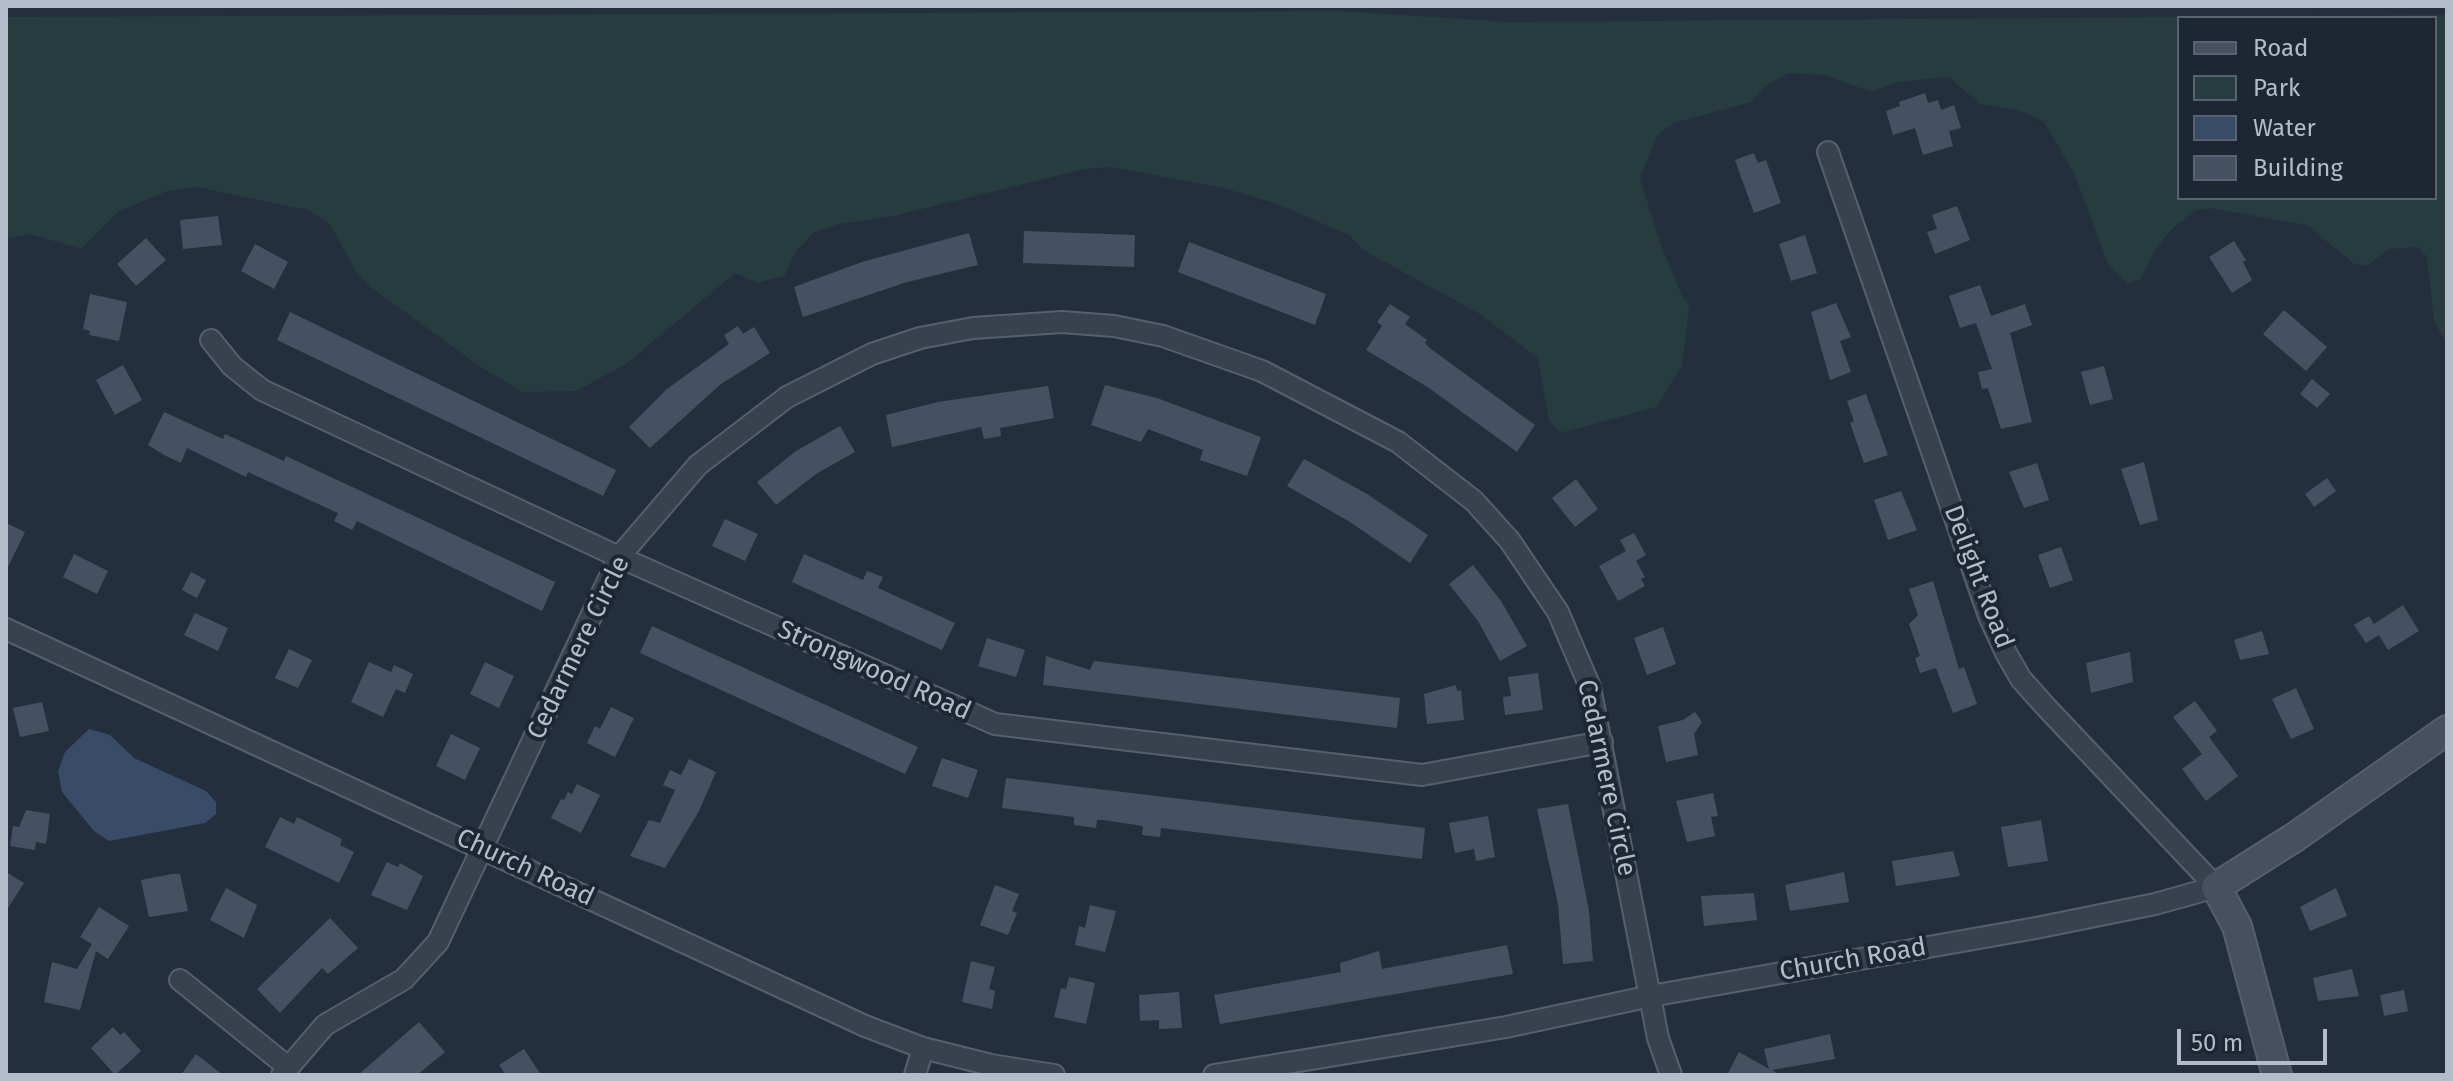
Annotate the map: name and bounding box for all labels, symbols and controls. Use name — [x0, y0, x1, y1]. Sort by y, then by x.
legend — [2177, 16, 2437, 200]
text: Road — [2253, 34, 2308, 62]
text: Park — [2253, 74, 2300, 102]
text: Water — [2253, 114, 2316, 142]
text: Building — [2253, 154, 2343, 182]
street label: Delight Road — [1936, 501, 2020, 653]
street label: Cedarmere Circle — [521, 551, 637, 745]
street label: Strongwood Road — [773, 614, 975, 728]
street label: Cedarmere Circle — [1570, 677, 1642, 879]
street label: Church Road — [451, 822, 599, 914]
street label: Church Road — [1777, 932, 1929, 988]
scale bar — [2181, 1013, 2331, 1063]
text: 50 m — [2191, 1029, 2243, 1057]

